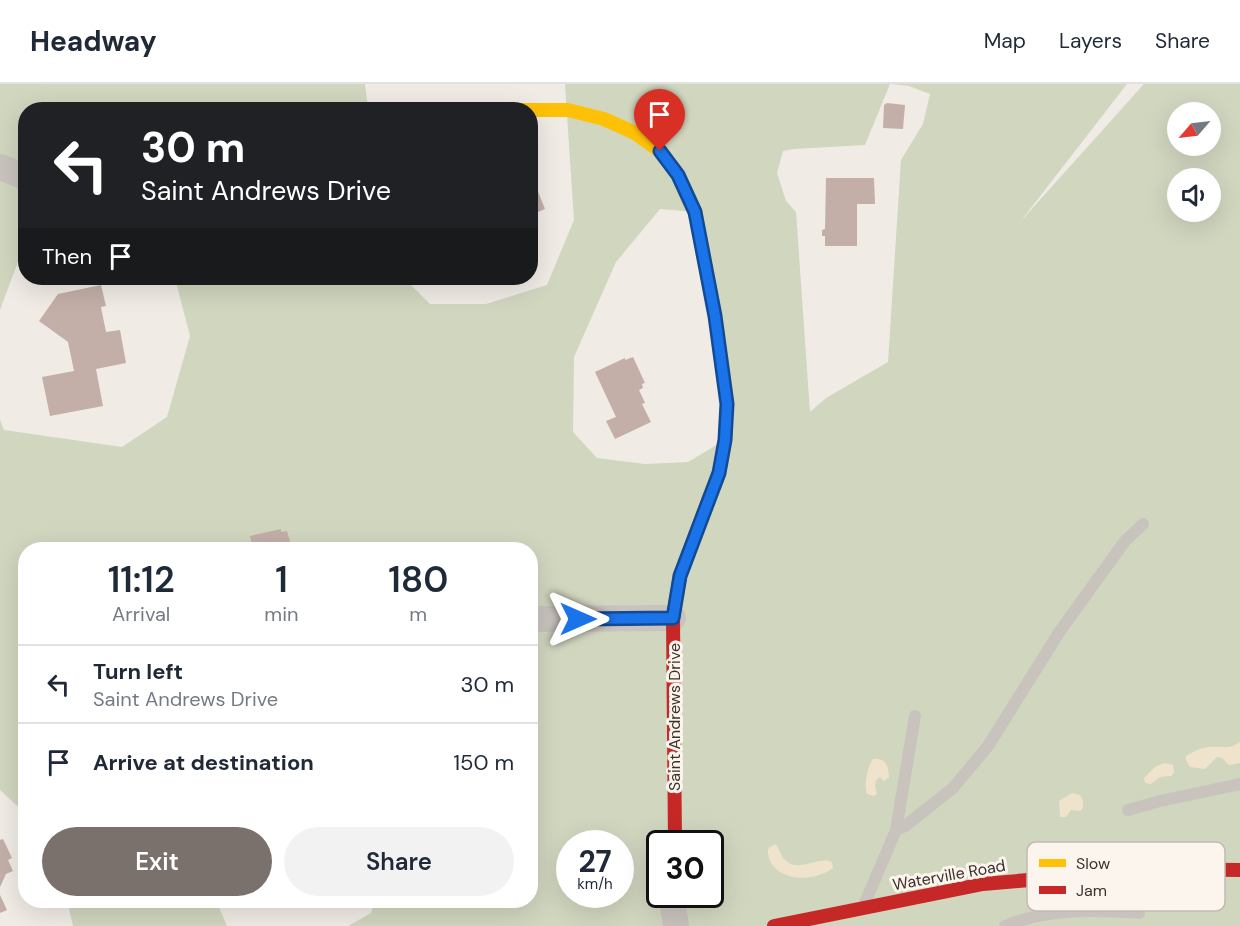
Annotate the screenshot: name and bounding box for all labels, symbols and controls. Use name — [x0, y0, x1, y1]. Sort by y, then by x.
text: Headway — [30, 23, 157, 60]
text: Map — [984, 27, 1026, 55]
text: Layers — [1059, 27, 1122, 55]
text: Share — [1155, 27, 1210, 55]
pin — [634, 89, 685, 151]
icon: arrive — [643, 98, 676, 131]
north arrow — [1167, 102, 1221, 156]
map controls — [1167, 102, 1221, 222]
text: 30 m — [141, 120, 245, 175]
icon: left — [42, 126, 120, 204]
button: sound — [1167, 168, 1221, 222]
text: Saint Andrews Drive — [141, 173, 391, 208]
icon: arrive — [104, 240, 137, 273]
text: Then — [42, 242, 92, 271]
text: 11:12 — [108, 556, 175, 603]
text: 1 — [275, 556, 288, 603]
text: 180 — [388, 556, 448, 603]
position arrow — [546, 587, 610, 651]
text: Arrival — [112, 601, 170, 627]
text: min — [264, 601, 298, 627]
text: m — [409, 601, 427, 627]
street label: Saint Andrews Drive — [664, 643, 685, 791]
text: Turn left — [93, 657, 183, 686]
icon: left — [42, 668, 75, 701]
text: 30 m — [460, 670, 514, 699]
text: Saint Andrews Drive — [93, 686, 278, 712]
icon: arrive — [42, 746, 75, 779]
text: Arrive at destination — [93, 748, 314, 777]
text: 150 m — [453, 748, 514, 777]
button: Exit — [42, 827, 272, 896]
button: Share — [284, 827, 514, 896]
speed limit sign: 30 — [646, 830, 724, 908]
text: 27 — [578, 842, 612, 881]
legend — [1027, 842, 1225, 911]
text: Slow — [1076, 853, 1110, 874]
street label: Waterville Road — [891, 855, 1007, 895]
text: km/h — [577, 874, 613, 894]
text: Jam — [1076, 880, 1107, 901]

